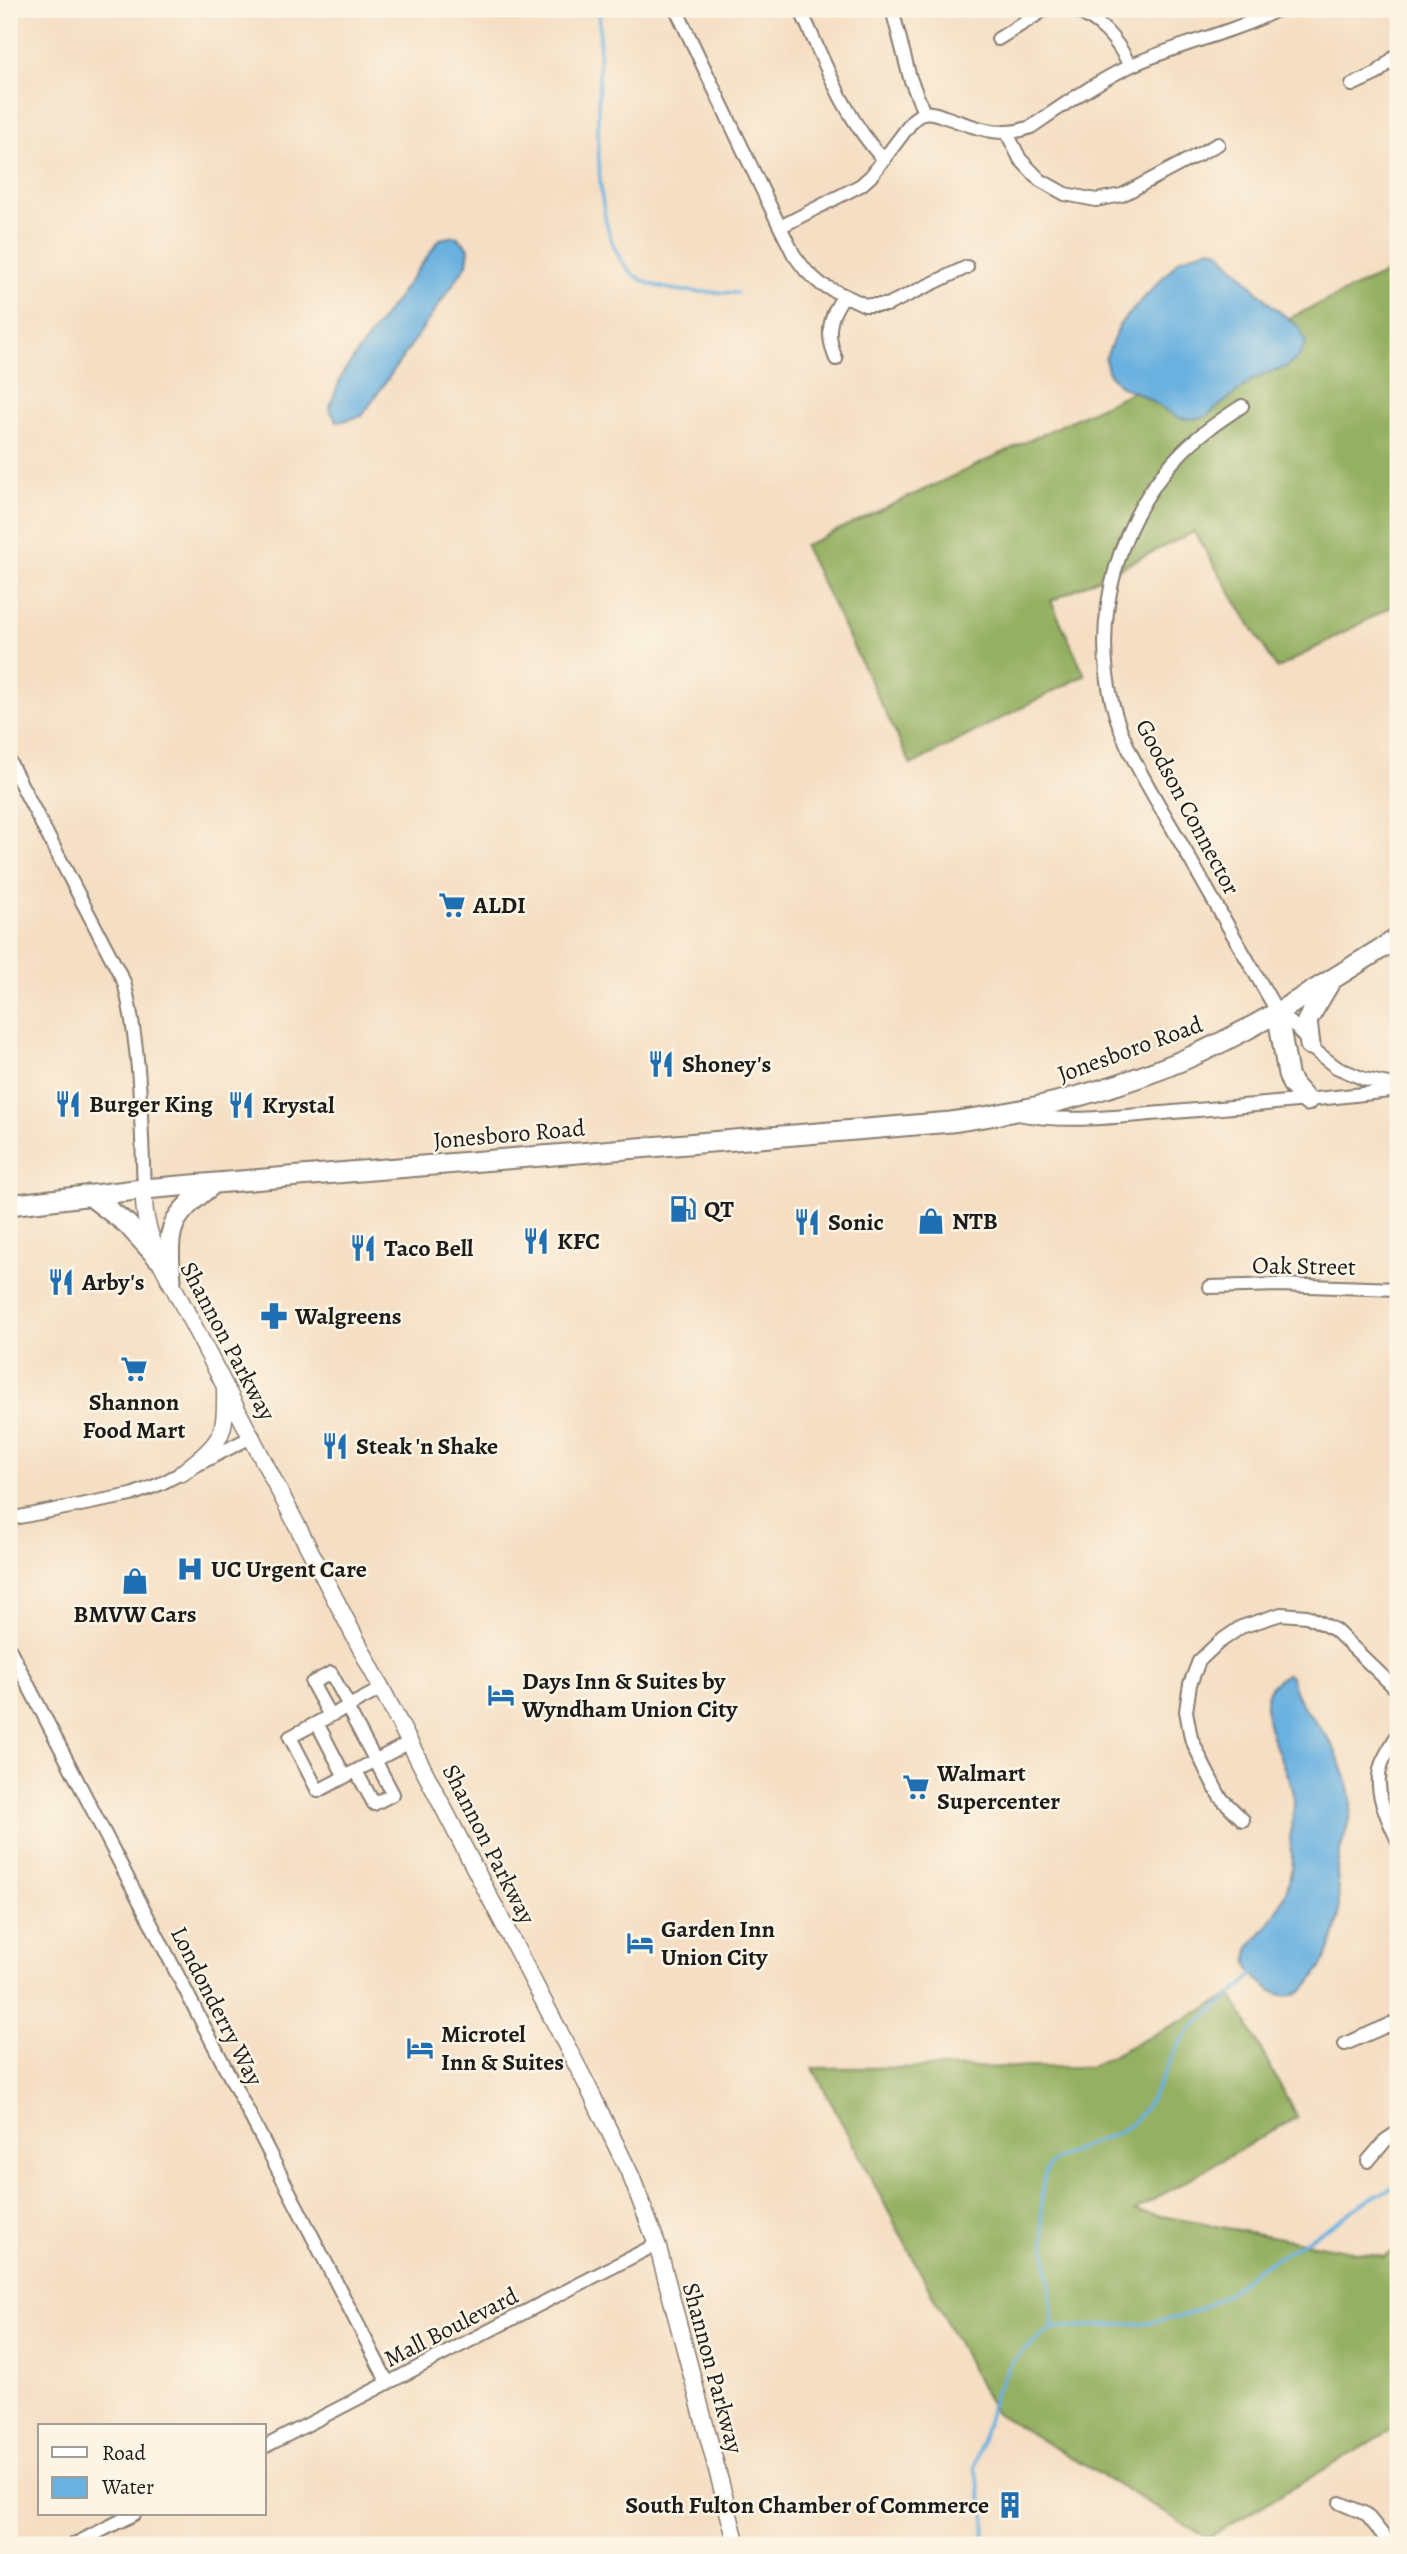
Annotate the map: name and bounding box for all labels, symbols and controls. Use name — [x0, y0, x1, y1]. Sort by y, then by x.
street label: Goodson Connector — [1128, 714, 1248, 900]
place label: ALDI — [472, 889, 526, 921]
supermarket icon: ALDI — [437, 890, 467, 920]
street label: Jonesboro Road — [1053, 1008, 1207, 1090]
place label: Shoney's — [682, 1048, 771, 1080]
restaurant icon: Shoney's — [646, 1049, 676, 1079]
place label: Burger King — [89, 1088, 213, 1120]
restaurant icon: Burger King — [53, 1089, 83, 1119]
place label: Krystal — [262, 1089, 335, 1121]
restaurant icon: Krystal — [226, 1090, 256, 1120]
street label: Jonesboro Road — [432, 1111, 586, 1157]
place label: QT — [704, 1193, 734, 1225]
fuel station icon: QT — [668, 1194, 698, 1224]
place label: NTB — [952, 1205, 998, 1237]
place label: Sonic — [828, 1206, 884, 1238]
shop icon: NTB — [916, 1206, 946, 1236]
restaurant icon: Sonic — [792, 1207, 822, 1237]
place label: KFC — [557, 1225, 600, 1257]
restaurant icon: KFC — [521, 1226, 551, 1256]
place label: Taco Bell — [384, 1232, 474, 1264]
restaurant icon: Taco Bell — [348, 1233, 378, 1263]
street label: Oak Street — [1252, 1249, 1356, 1283]
street label: Shannon Parkway — [173, 1256, 283, 1426]
place label: Arby's — [81, 1266, 145, 1298]
restaurant icon: Arby's — [46, 1267, 76, 1297]
place label: Walgreens — [294, 1300, 402, 1332]
pharmacy icon: Walgreens — [259, 1301, 289, 1331]
supermarket icon: Shannon Food Mart — [119, 1354, 149, 1384]
place label: Shannon Food Mart — [83, 1386, 185, 1446]
place label: Steak 'n Shake — [356, 1430, 498, 1462]
restaurant icon: Steak 'n Shake — [320, 1431, 350, 1461]
place label: UC Urgent Care — [211, 1553, 367, 1585]
hospital icon: UC Urgent Care — [175, 1554, 205, 1584]
shop icon: BMVW Cars — [120, 1566, 150, 1596]
place label: BMVW Cars — [73, 1598, 197, 1630]
place label: Days Inn & Suites by Wyndham Union City — [521, 1665, 738, 1725]
hotel icon: Days Inn & Suites by Wyndham Union City — [486, 1680, 516, 1710]
place label: Walmart Supercenter — [936, 1757, 1060, 1817]
street label: Shannon Parkway — [435, 1758, 543, 1930]
supermarket icon: Walmart Supercenter — [901, 1772, 931, 1802]
place label: Garden Inn Union City — [661, 1913, 775, 1973]
street label: Londonderry Way — [163, 1921, 271, 2091]
hotel icon: Garden Inn Union City — [625, 1928, 655, 1958]
place label: Microtel Inn & Suites — [441, 2018, 564, 2078]
hotel icon: Microtel Inn & Suites — [405, 2033, 435, 2063]
street label: Mall Boulevard — [378, 2279, 524, 2375]
street label: Shannon Parkway — [675, 2279, 751, 2457]
legend — [38, 2424, 266, 2516]
text: Road — [102, 2439, 146, 2467]
text: Water — [101, 2473, 154, 2501]
place label: South Fulton Chamber of Commerce — [625, 2489, 989, 2521]
building icon: South Fulton Chamber of Commerce — [995, 2490, 1025, 2520]

